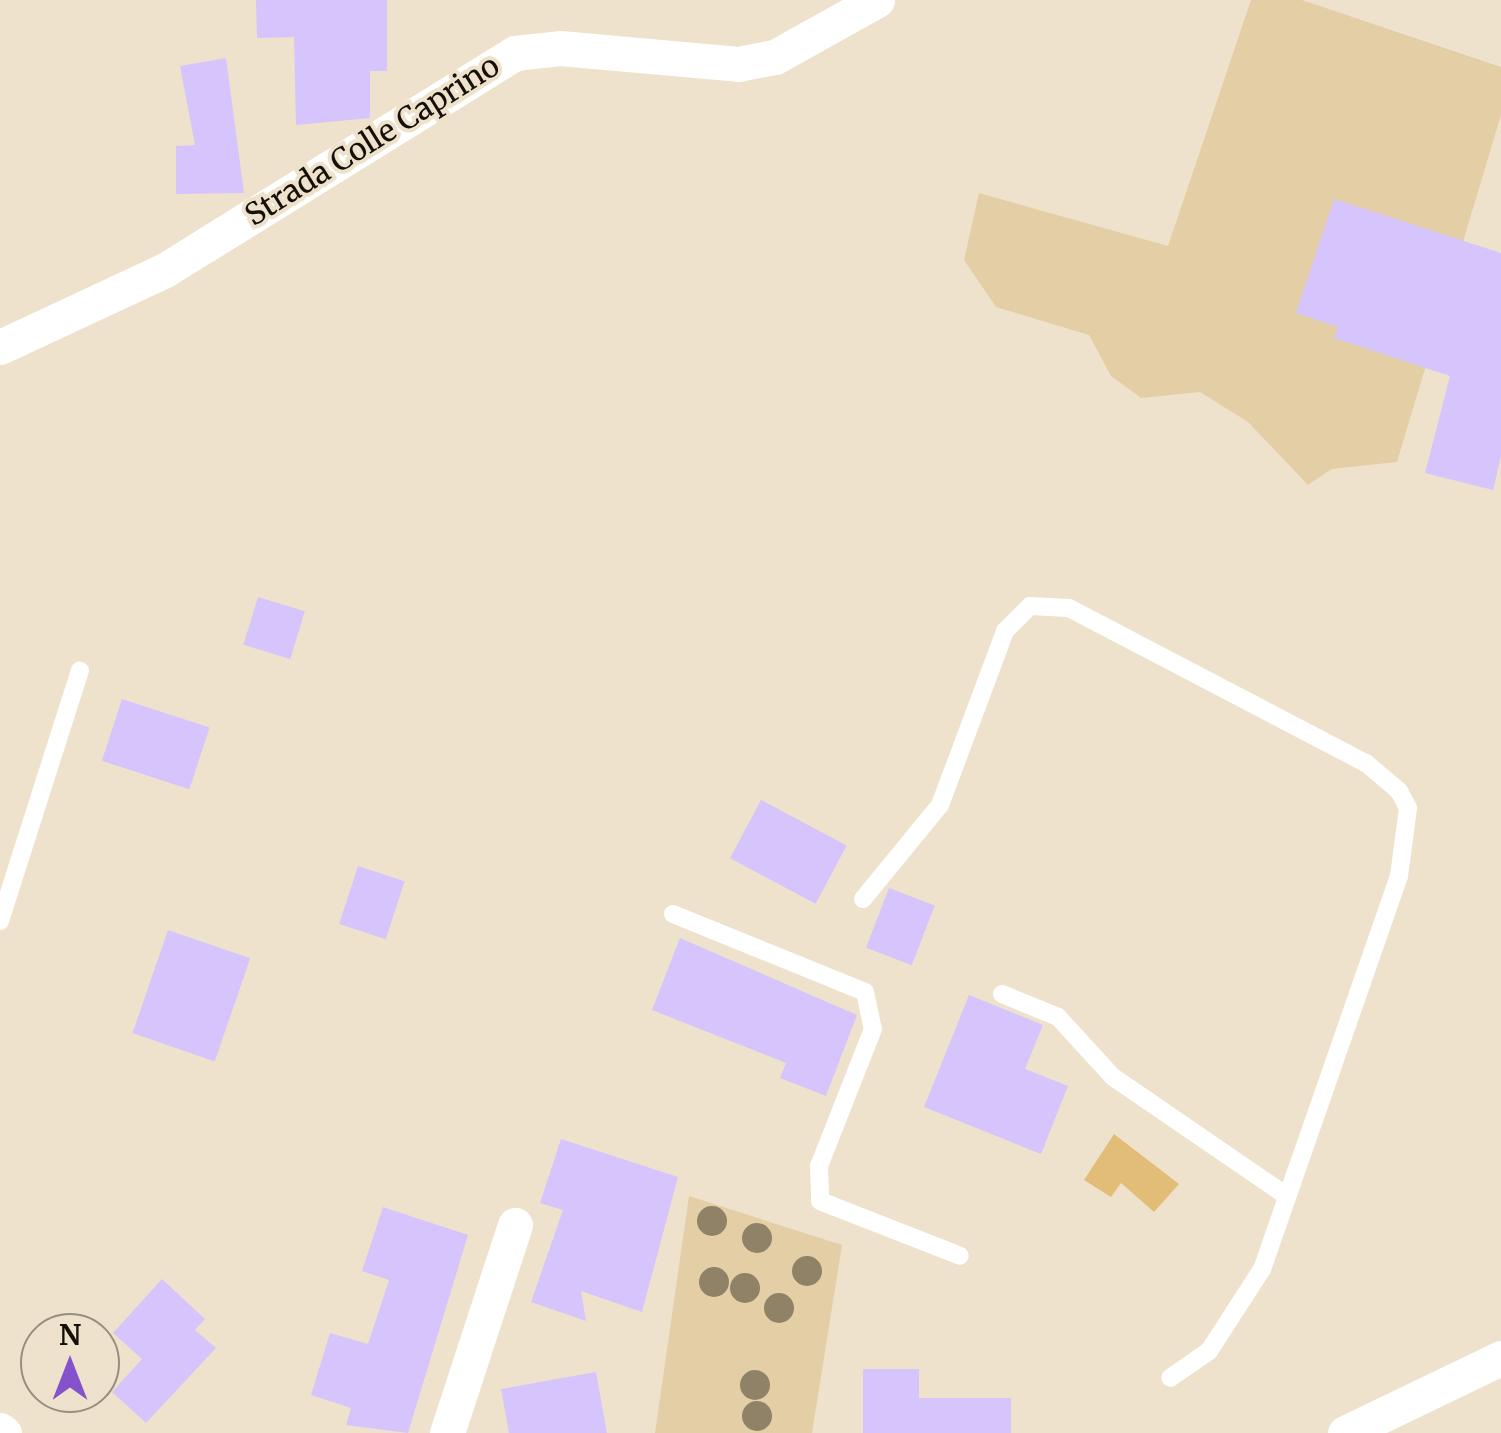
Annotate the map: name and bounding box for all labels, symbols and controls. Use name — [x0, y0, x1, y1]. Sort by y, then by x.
street label: Strada Colle Caprino — [238, 47, 506, 233]
north arrow — [20, 1313, 120, 1413]
text: N — [59, 1317, 81, 1353]

